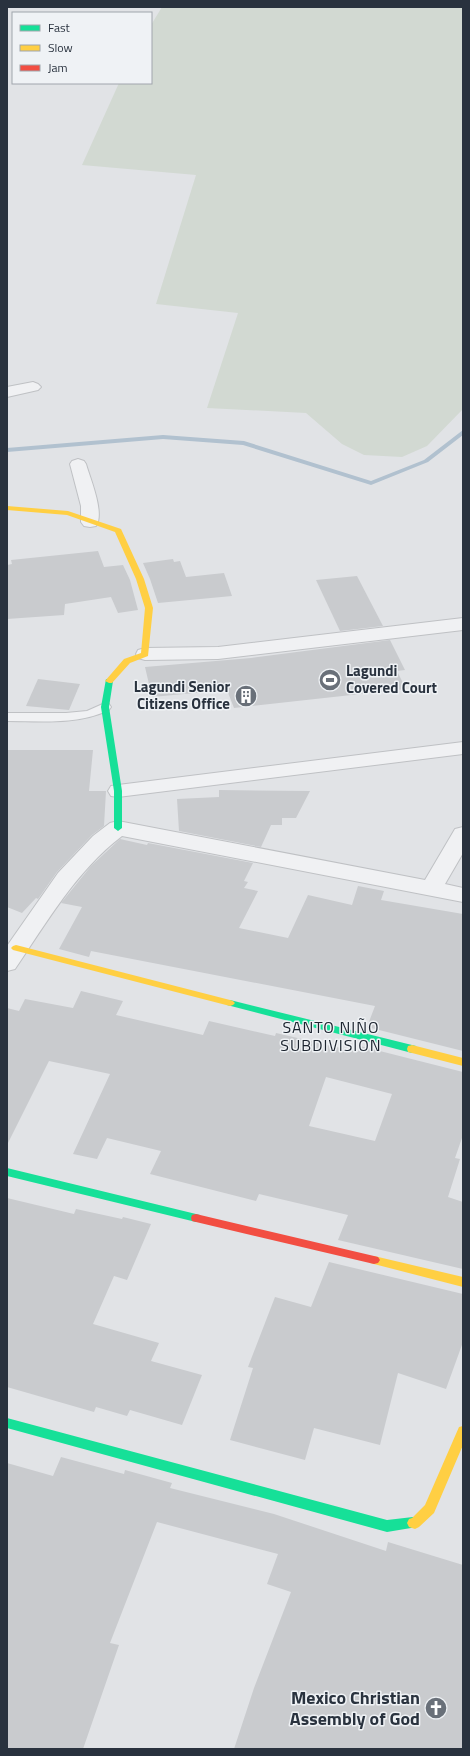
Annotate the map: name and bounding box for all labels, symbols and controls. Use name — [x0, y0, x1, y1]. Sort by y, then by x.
legend — [12, 12, 152, 84]
text: Fast — [48, 18, 71, 37]
text: Slow — [48, 38, 73, 57]
text: Jam — [48, 58, 68, 77]
place label: Lagundi Covered Court — [346, 659, 438, 699]
sports icon: Lagundi Covered Court — [317, 667, 343, 693]
place label: Lagundi Senior Citizens Office — [134, 675, 230, 715]
building icon: Lagundi Senior Citizens Office — [233, 683, 259, 709]
district label: SANTO NIÑO SUBDIVISION — [280, 1015, 382, 1057]
place label: Mexico Christian Assembly of God — [290, 1684, 420, 1732]
church icon: Mexico Christian Assembly of God — [423, 1695, 449, 1721]

